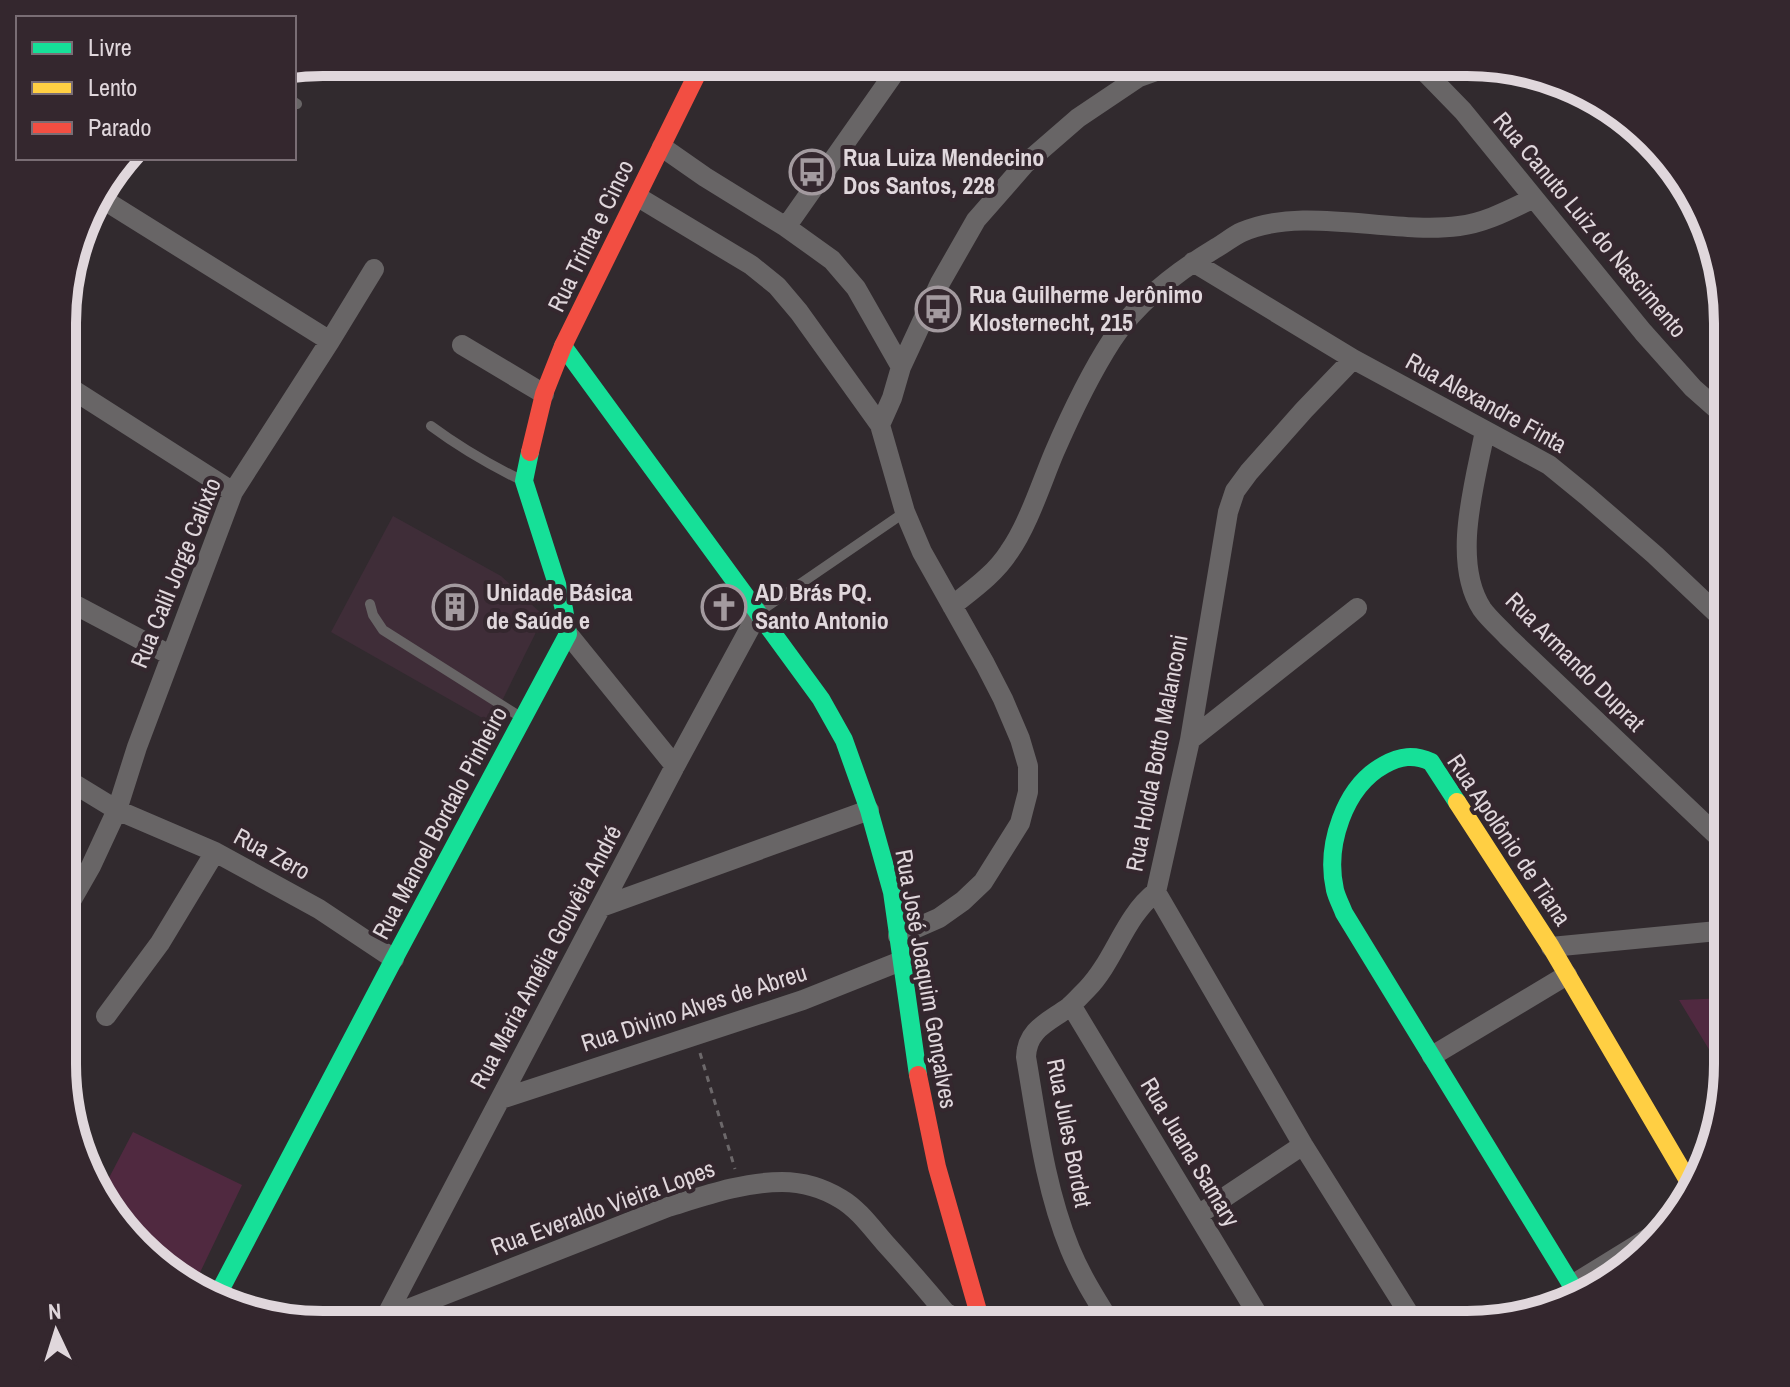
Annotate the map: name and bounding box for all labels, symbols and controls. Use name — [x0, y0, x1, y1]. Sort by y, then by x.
legend — [16, 16, 296, 160]
text: Livre — [88, 31, 132, 63]
text: Lento — [88, 71, 137, 103]
street label: Rua Canuto Luiz do Nascimento — [1487, 105, 1695, 344]
text: Parado — [88, 111, 151, 143]
place label: Rua Luiza Mendecino Dos Santos, 228 — [843, 141, 1044, 201]
bus stop icon: Rua Luiza Mendecino Dos Santos, 228 — [788, 148, 836, 196]
street label: Rua Trinta e Cinco — [540, 154, 641, 317]
place label: Rua Guilherme Jerônimo Klosternecht, 215 — [969, 278, 1203, 338]
bus stop icon: Rua Guilherme Jerônimo Klosternecht, 215 — [914, 285, 962, 333]
street label: Rua Alexandre Finta — [1400, 345, 1573, 460]
street label: Rua Calil Jorge Calixto — [122, 473, 228, 672]
place label: Unidade Básica de Saúde e — [486, 576, 633, 636]
place label: AD Brás PQ. Santo Antonio — [755, 576, 889, 636]
building icon: Unidade Básica de Saúde e — [431, 583, 479, 631]
church icon: AD Brás PQ. Santo Antonio — [700, 583, 748, 631]
street label: Rua Armando Duprat — [1499, 585, 1653, 738]
street label: Rua Holda Botto Malanconi — [1117, 632, 1195, 874]
street label: Rua Manoel Bordalo Pinheiro — [364, 701, 514, 945]
street label: Rua Apolônio de Tiana — [1440, 747, 1579, 932]
street label: Rua Maria Amélia Gouvêia André — [462, 819, 628, 1094]
street label: Rua Zero — [229, 820, 316, 887]
street label: Rua José Joaquim Gonçalves — [888, 847, 966, 1111]
street label: Rua Divino Alves de Abreu — [577, 955, 810, 1059]
street label: Rua Jules Bordet — [1040, 1056, 1100, 1210]
street label: Rua Juana Samary — [1134, 1071, 1248, 1232]
street label: Rua Everaldo Vieira Lopes — [486, 1152, 719, 1262]
north arrow — [16, 1291, 96, 1371]
text: N — [47, 1296, 62, 1326]

